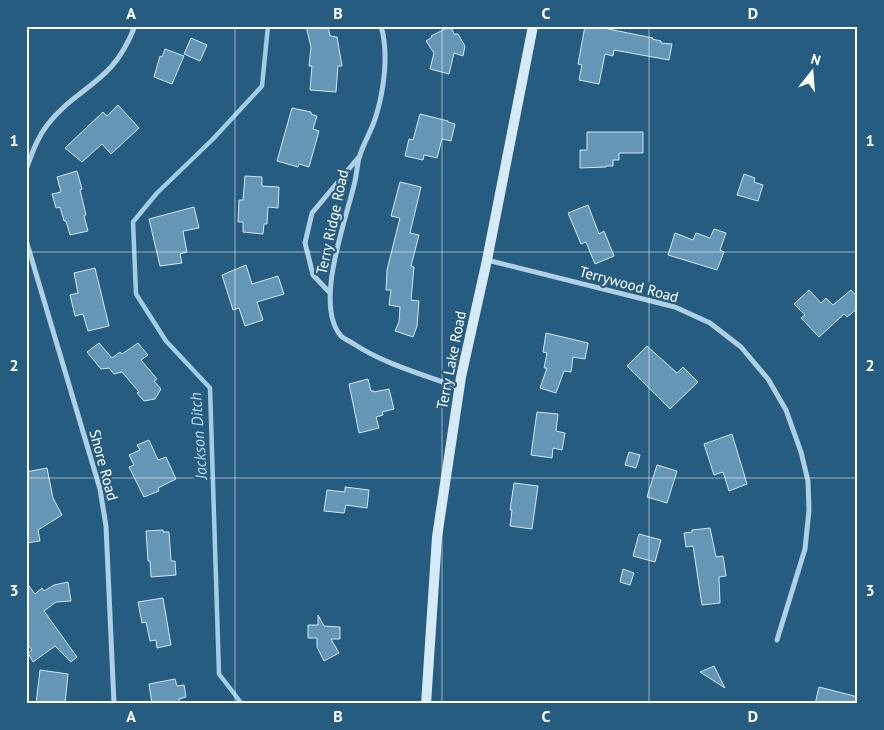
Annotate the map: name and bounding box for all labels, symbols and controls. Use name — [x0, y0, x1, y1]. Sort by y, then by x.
text: A — [126, 3, 136, 23]
text: B — [333, 3, 343, 23]
text: C — [542, 3, 551, 23]
text: D — [748, 3, 758, 23]
north arrow — [786, 48, 836, 98]
text: N — [809, 50, 823, 70]
text: 1 — [9, 130, 19, 150]
text: 1 — [865, 130, 875, 150]
street label: Terry Ridge Road — [312, 168, 352, 276]
street label: Terrywood Road — [577, 262, 681, 306]
street label: Terry Lake Road — [432, 309, 470, 411]
text: 2 — [9, 355, 19, 375]
text: 2 — [865, 355, 875, 375]
water label: Jackson Ditch — [185, 392, 211, 481]
street label: Shore Road — [85, 427, 123, 503]
text: 3 — [9, 580, 19, 600]
text: 3 — [865, 580, 875, 600]
text: A — [126, 706, 136, 726]
text: B — [333, 706, 343, 726]
text: C — [542, 706, 551, 726]
text: D — [748, 706, 758, 726]

